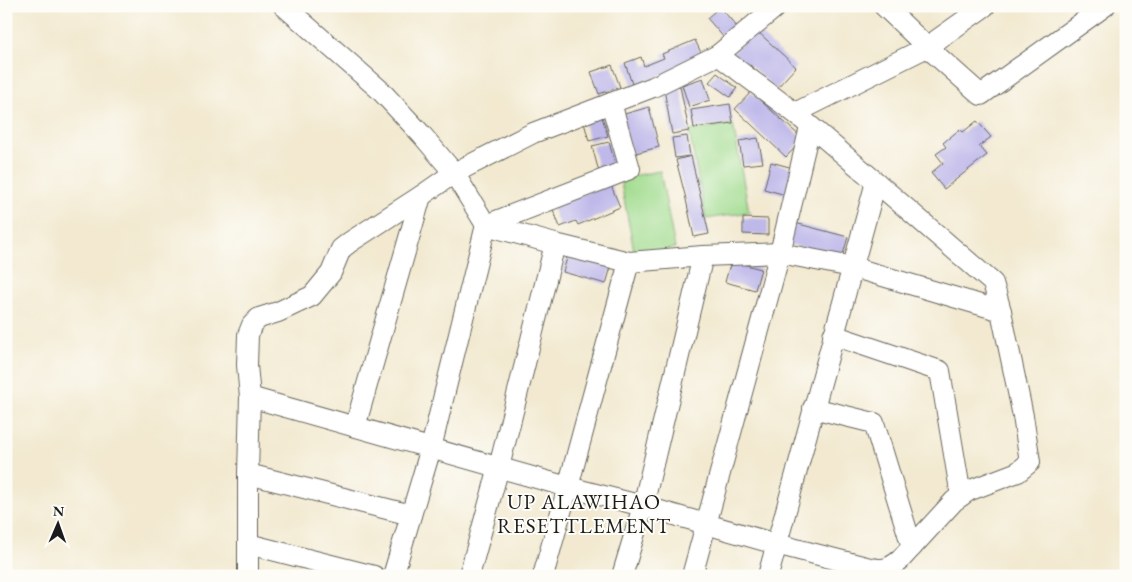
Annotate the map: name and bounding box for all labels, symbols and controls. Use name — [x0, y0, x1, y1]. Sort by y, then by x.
district label: UP ALAWIHAO RESETTLEMENT — [497, 488, 671, 539]
north arrow — [32, 500, 82, 550]
text: N — [52, 502, 65, 520]

